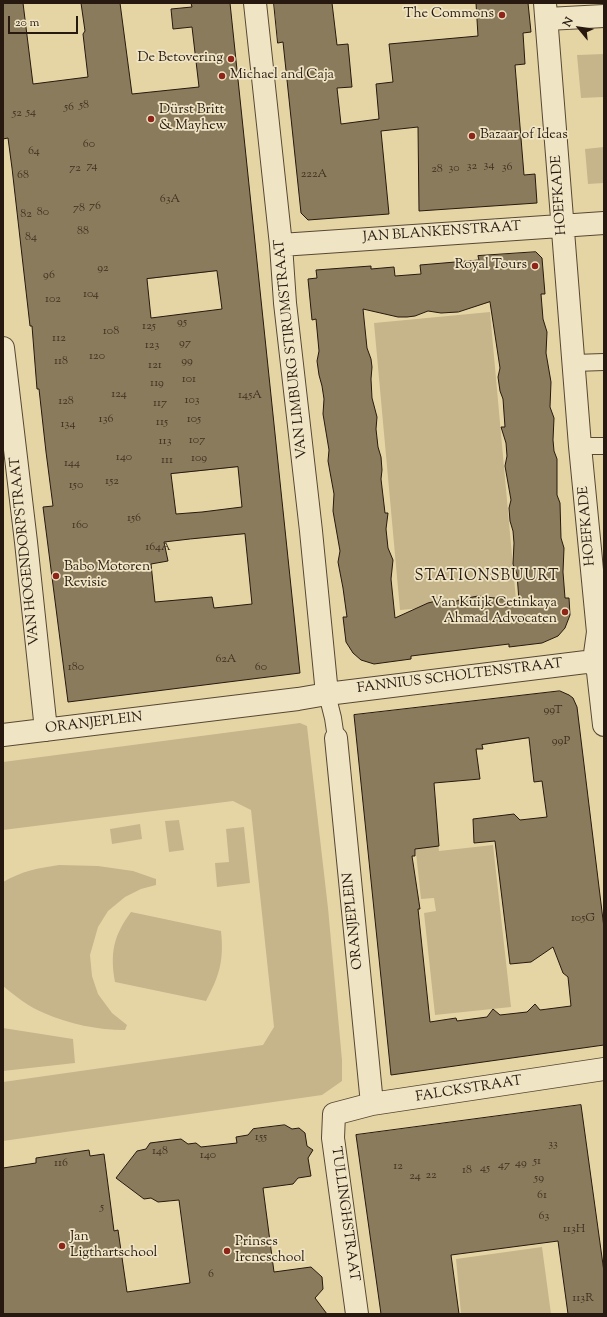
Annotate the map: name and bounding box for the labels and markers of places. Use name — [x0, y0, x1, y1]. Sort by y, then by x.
place label: The Commons — [404, 7, 494, 23]
marker: The Commons — [497, 10, 507, 20]
place label: De Betovering — [137, 51, 223, 67]
marker: De Betovering — [226, 54, 236, 64]
place label: Michael and Caja — [230, 68, 334, 84]
marker: Michael and Caja — [217, 71, 227, 81]
place label: Dürst Britt & Mayhew — [159, 103, 226, 136]
marker: Dürst Britt & Mayhew — [146, 114, 156, 124]
place label: Bazaar of Ideas — [480, 128, 568, 144]
marker: Bazaar of Ideas — [467, 131, 477, 141]
place label: Royal Tours — [455, 258, 527, 274]
marker: Royal Tours — [530, 261, 540, 271]
place label: Babo Motoren Revisie — [64, 560, 150, 592]
marker: Babo Motoren Revisie — [51, 571, 61, 581]
place label: Van Kuijk Cetinkaya Ahmad Advocaten — [431, 596, 557, 628]
marker: Van Kuijk Cetinkaya Ahmad Advocaten — [560, 607, 570, 617]
place label: Jan Ligthartschool — [70, 1230, 157, 1262]
place label: Prinses Ireneschool — [235, 1235, 305, 1268]
marker: Jan Ligthartschool — [57, 1241, 67, 1251]
marker: Prinses Ireneschool — [222, 1246, 232, 1256]

